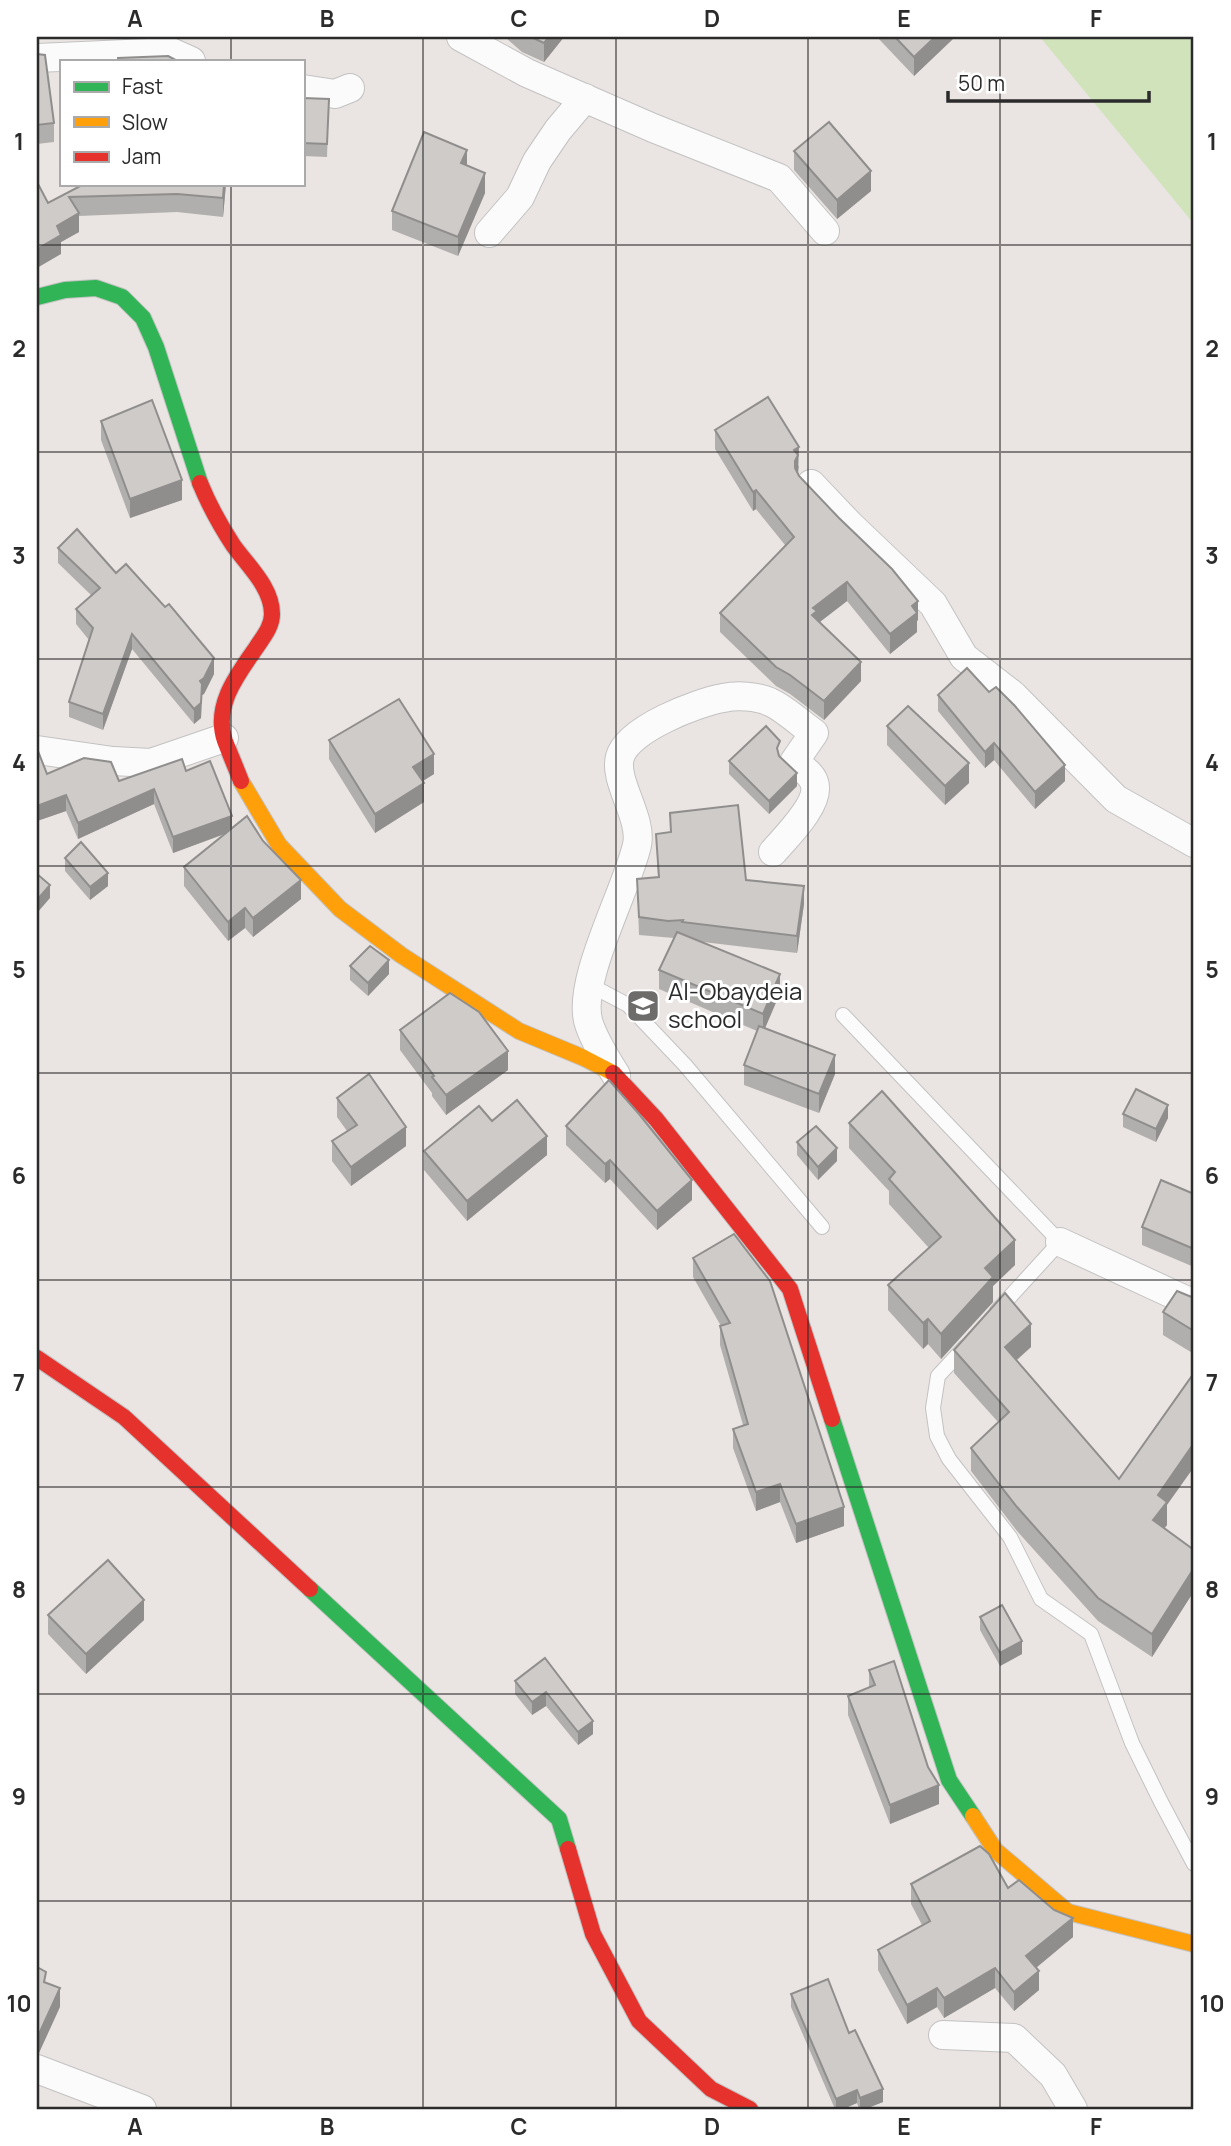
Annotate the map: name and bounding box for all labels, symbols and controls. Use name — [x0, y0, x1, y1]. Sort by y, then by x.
text: A — [127, 2, 143, 34]
text: B — [320, 2, 334, 34]
text: C — [511, 2, 528, 34]
text: D — [704, 2, 720, 34]
text: E — [897, 2, 911, 34]
text: F — [1090, 2, 1102, 34]
legend — [60, 60, 304, 186]
scale bar — [948, 60, 1149, 104]
text: 50 m — [958, 69, 1005, 97]
text: Fast — [122, 72, 163, 100]
text: Slow — [122, 108, 168, 136]
text: 1 — [14, 125, 24, 157]
text: 1 — [1207, 125, 1217, 157]
text: Jam — [122, 142, 161, 170]
text: 2 — [12, 332, 26, 364]
text: 2 — [1205, 332, 1219, 364]
text: 3 — [12, 539, 26, 571]
text: 3 — [1205, 539, 1219, 571]
text: 4 — [12, 746, 26, 778]
text: 4 — [1205, 746, 1219, 778]
text: 5 — [12, 953, 26, 985]
text: 5 — [1205, 953, 1219, 985]
place label: Al-Obaydeia school — [668, 974, 802, 1035]
school or university icon: Al-Obaydeia school — [624, 987, 662, 1025]
text: 6 — [12, 1159, 26, 1191]
text: 6 — [1205, 1159, 1219, 1191]
text: 7 — [13, 1366, 25, 1398]
text: 7 — [1206, 1366, 1218, 1398]
text: 8 — [12, 1573, 26, 1605]
text: 8 — [1205, 1573, 1219, 1605]
text: 9 — [12, 1780, 26, 1812]
text: 9 — [1205, 1780, 1219, 1812]
text: 10 — [6, 1987, 32, 2019]
text: 10 — [1199, 1987, 1225, 2019]
text: A — [127, 2110, 143, 2142]
text: B — [320, 2110, 334, 2142]
text: C — [511, 2110, 528, 2142]
text: D — [704, 2110, 720, 2142]
text: E — [897, 2110, 911, 2142]
text: F — [1090, 2110, 1102, 2142]

